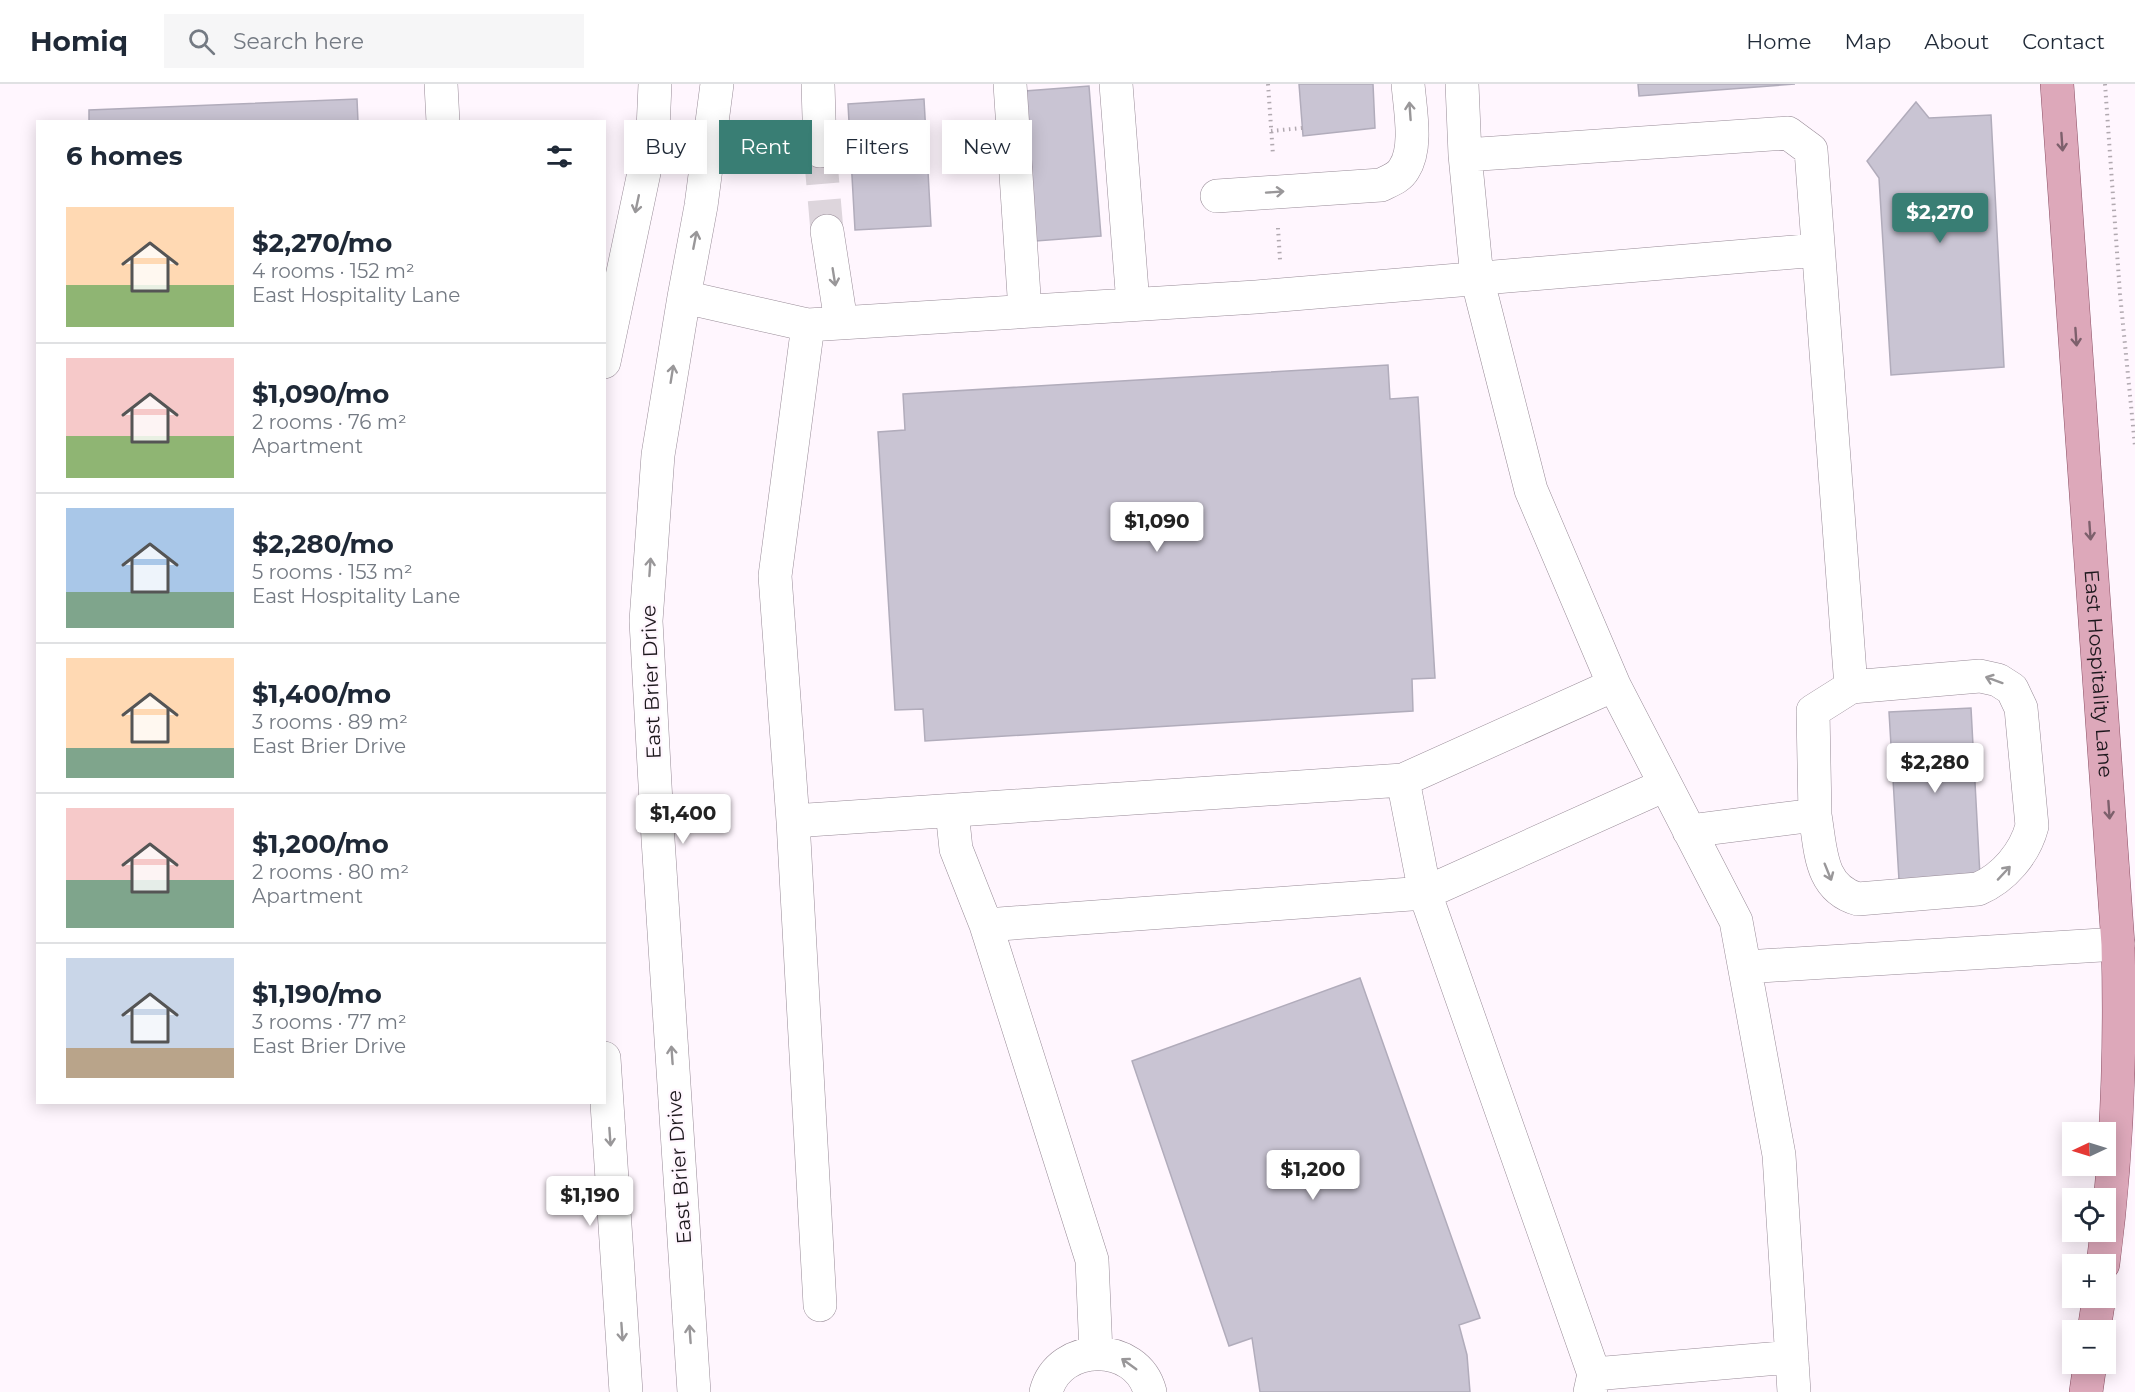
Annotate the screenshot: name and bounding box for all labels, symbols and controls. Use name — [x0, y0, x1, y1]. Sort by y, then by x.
search box — [164, 14, 584, 68]
text: Homiq — [30, 24, 128, 58]
icon: search — [185, 25, 218, 58]
text: Search here — [233, 28, 364, 55]
text: Home — [1746, 29, 1811, 54]
text: Map — [1844, 29, 1891, 54]
text: About — [1924, 29, 1989, 54]
text: Contact — [2022, 29, 2105, 54]
one-way arrow — [1404, 101, 1415, 121]
chip: Buy — [624, 120, 707, 174]
chip: Rent — [719, 120, 812, 174]
chip: Filters — [824, 120, 930, 174]
chip: New — [942, 120, 1032, 174]
one-way arrow — [2056, 132, 2067, 152]
text: 6 homes — [66, 140, 183, 172]
icon: filters — [543, 140, 576, 173]
one-way arrow — [1265, 186, 1285, 197]
one-way arrow — [631, 193, 642, 213]
pin: $2,270 — [1891, 193, 1989, 244]
text: $2,270 — [1906, 200, 1974, 224]
text: $2,270/mo — [252, 227, 392, 259]
icon: home — [114, 231, 186, 303]
one-way arrow — [690, 231, 701, 250]
text: 4 rooms · 152 m² — [252, 259, 415, 283]
one-way arrow — [829, 266, 840, 286]
text: East Hospitality Lane — [252, 283, 460, 307]
one-way arrow — [2070, 326, 2081, 346]
one-way arrow — [666, 364, 677, 384]
text: $1,090/mo — [252, 378, 389, 410]
icon: home — [114, 382, 186, 454]
text: 2 rooms · 76 m² — [252, 410, 407, 434]
text: Apartment — [252, 434, 363, 458]
pin: $1,090 — [1108, 502, 1206, 553]
text: $1,090 — [1124, 509, 1190, 533]
one-way arrow — [2085, 521, 2096, 541]
text: $2,280/mo — [252, 528, 394, 560]
icon: home — [114, 532, 186, 604]
one-way arrow — [645, 558, 656, 578]
text: 5 rooms · 153 m² — [252, 560, 413, 584]
street label: East Hospitality Lane — [2079, 569, 2118, 778]
text: East Hospitality Lane — [252, 584, 460, 608]
street label: East Brier Drive — [636, 605, 666, 759]
one-way arrow — [1985, 674, 2003, 685]
text: $1,400/mo — [252, 678, 391, 710]
icon: home — [114, 682, 186, 754]
text: 3 rooms · 89 m² — [252, 710, 408, 734]
text: East Brier Drive — [252, 734, 406, 758]
pin: $2,280 — [1886, 743, 1984, 794]
text: $2,280 — [1901, 750, 1969, 774]
pin: $1,400 — [634, 794, 732, 845]
one-way arrow — [2103, 799, 2114, 819]
text: $1,400 — [650, 801, 716, 825]
text: $1,200/mo — [252, 828, 389, 860]
icon: home — [114, 832, 186, 904]
text: 2 rooms · 80 m² — [252, 860, 409, 884]
one-way arrow — [1823, 863, 1834, 881]
one-way arrow — [1997, 865, 2011, 880]
text: Apartment — [252, 884, 363, 908]
text: $1,190/mo — [252, 978, 382, 1010]
icon: home — [114, 982, 186, 1054]
text: 3 rooms · 77 m² — [252, 1010, 407, 1034]
text: East Brier Drive — [252, 1034, 406, 1058]
one-way arrow — [666, 1046, 677, 1066]
street label: East Brier Drive — [662, 1089, 696, 1245]
north arrow — [2062, 1122, 2116, 1176]
map controls — [2062, 1122, 2116, 1374]
one-way arrow — [604, 1127, 615, 1147]
pin: $1,200 — [1264, 1150, 1362, 1201]
text: $1,200 — [1281, 1157, 1345, 1181]
pin: $1,190 — [541, 1176, 639, 1227]
text: $1,190 — [560, 1183, 620, 1207]
button: locate — [2062, 1188, 2116, 1242]
button: + — [2062, 1254, 2116, 1308]
button: − — [2062, 1320, 2116, 1374]
one-way arrow — [617, 1322, 628, 1342]
one-way arrow — [685, 1324, 696, 1344]
one-way arrow — [1122, 1358, 1138, 1370]

